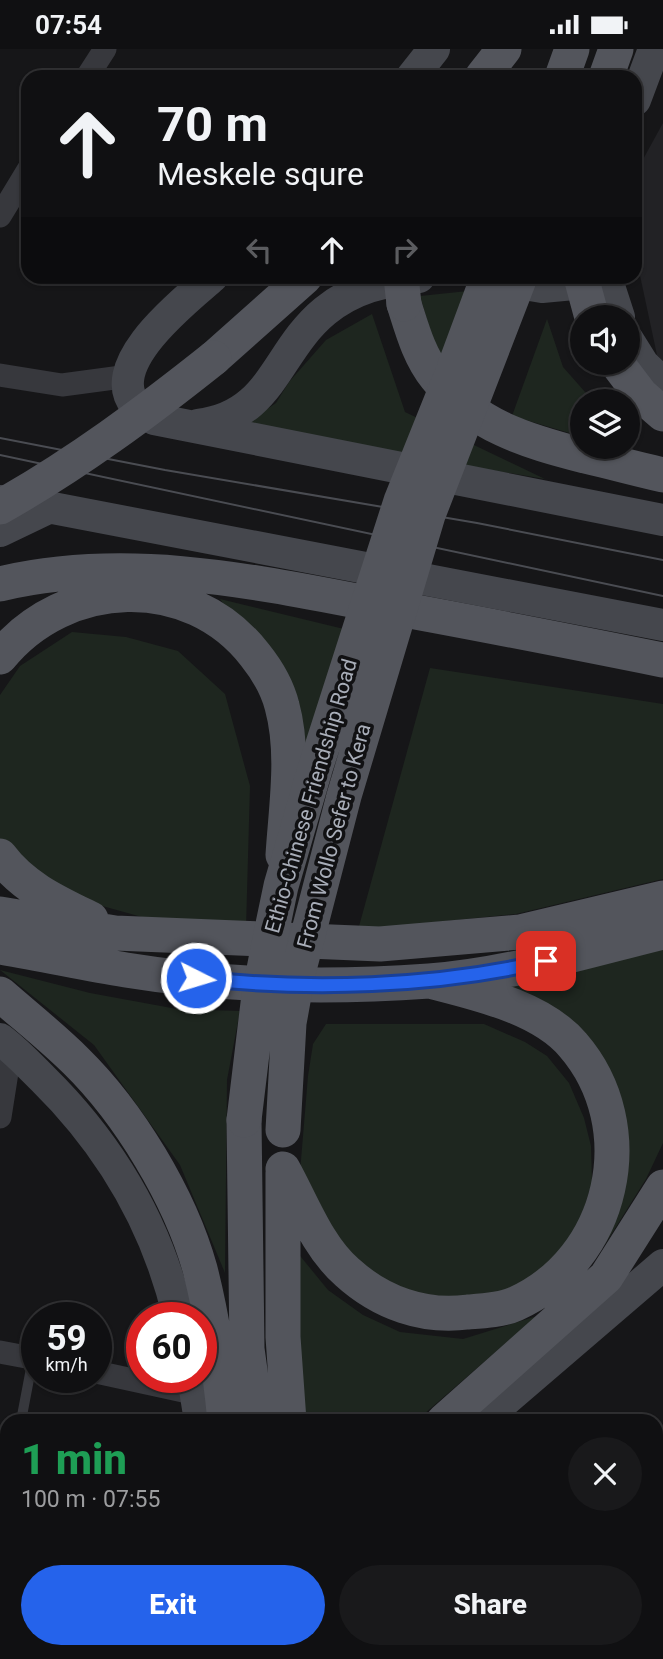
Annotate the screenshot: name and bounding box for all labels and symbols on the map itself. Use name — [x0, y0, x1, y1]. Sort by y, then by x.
street label: Ethio-Chinese Friendship Road — [260, 656, 362, 936]
street label: From Wollo Sefer to Kera — [292, 721, 376, 951]
pin — [516, 931, 576, 991]
position arrow — [159, 941, 233, 1015]
speed limit sign: 60 — [126, 1302, 217, 1393]

